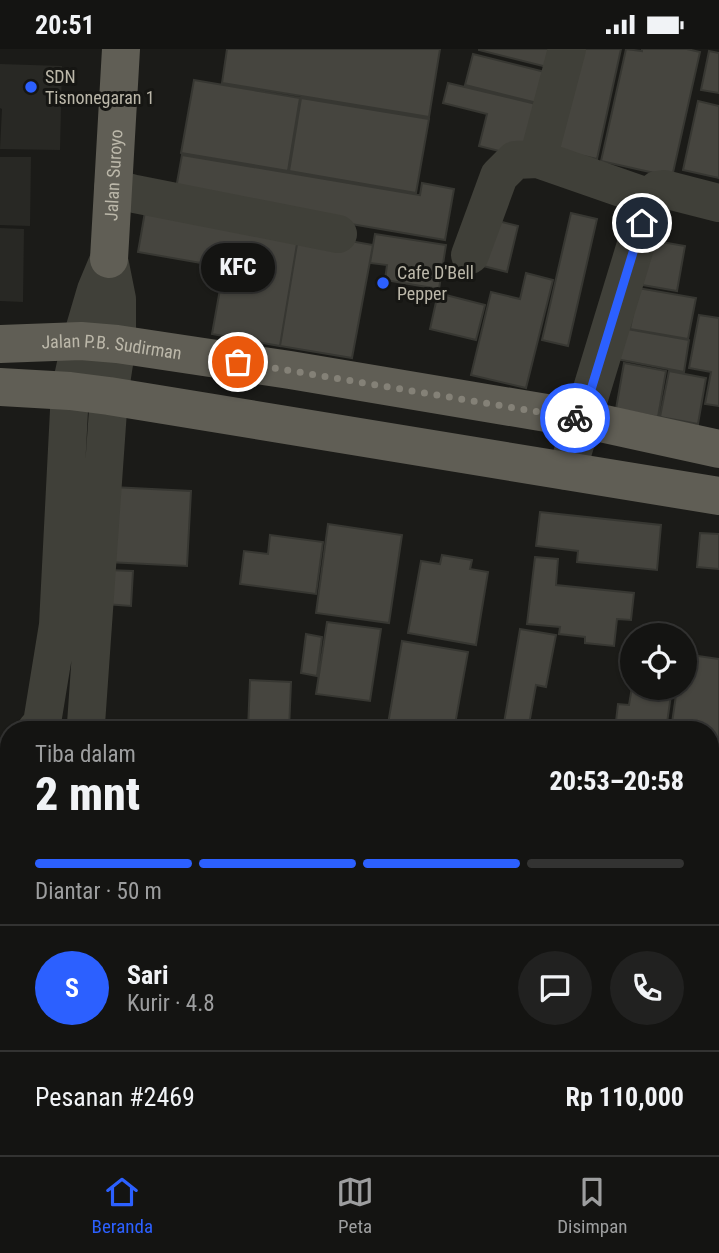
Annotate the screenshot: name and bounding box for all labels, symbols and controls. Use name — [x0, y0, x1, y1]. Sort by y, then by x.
text: 20:51 — [35, 10, 95, 40]
place label: SDN Tisnonegaran 1 — [45, 66, 155, 108]
marker: SDN Tisnonegaran 1 — [23, 79, 39, 95]
street label: Jalan Suroyo — [100, 129, 126, 221]
pin — [612, 193, 672, 253]
icon: home — [623, 204, 661, 242]
callout: KFC — [201, 243, 275, 292]
text: KFC — [220, 254, 256, 281]
place label: Cafe D'Bell Pepper — [397, 262, 474, 304]
marker: Cafe D'Bell Pepper — [375, 275, 391, 291]
street label: Jalan P.B. Sudirman — [41, 330, 183, 364]
pin — [208, 332, 268, 392]
icon: bag — [219, 343, 257, 381]
courier — [540, 383, 610, 453]
icon: bike — [556, 399, 594, 437]
map controls — [620, 623, 697, 700]
button: locate — [620, 623, 697, 700]
text: Tiba dalam — [35, 741, 136, 768]
text: 20:53–20:58 — [550, 766, 684, 796]
text: 2 mnt — [35, 767, 140, 821]
text: Diantar · 50 m — [35, 878, 162, 905]
button: chat — [518, 951, 592, 1025]
button: phone — [610, 951, 684, 1025]
text: Sari — [127, 960, 168, 990]
text: S — [65, 973, 79, 1003]
text: Kurir · 4.8 — [127, 990, 215, 1017]
text: Pesanan #2469 — [35, 1082, 195, 1112]
text: Rp 110,000 — [566, 1082, 684, 1112]
tab: Beranda — [92, 1173, 153, 1238]
tab: Peta — [336, 1173, 374, 1238]
tab: Disimpan — [557, 1173, 627, 1238]

